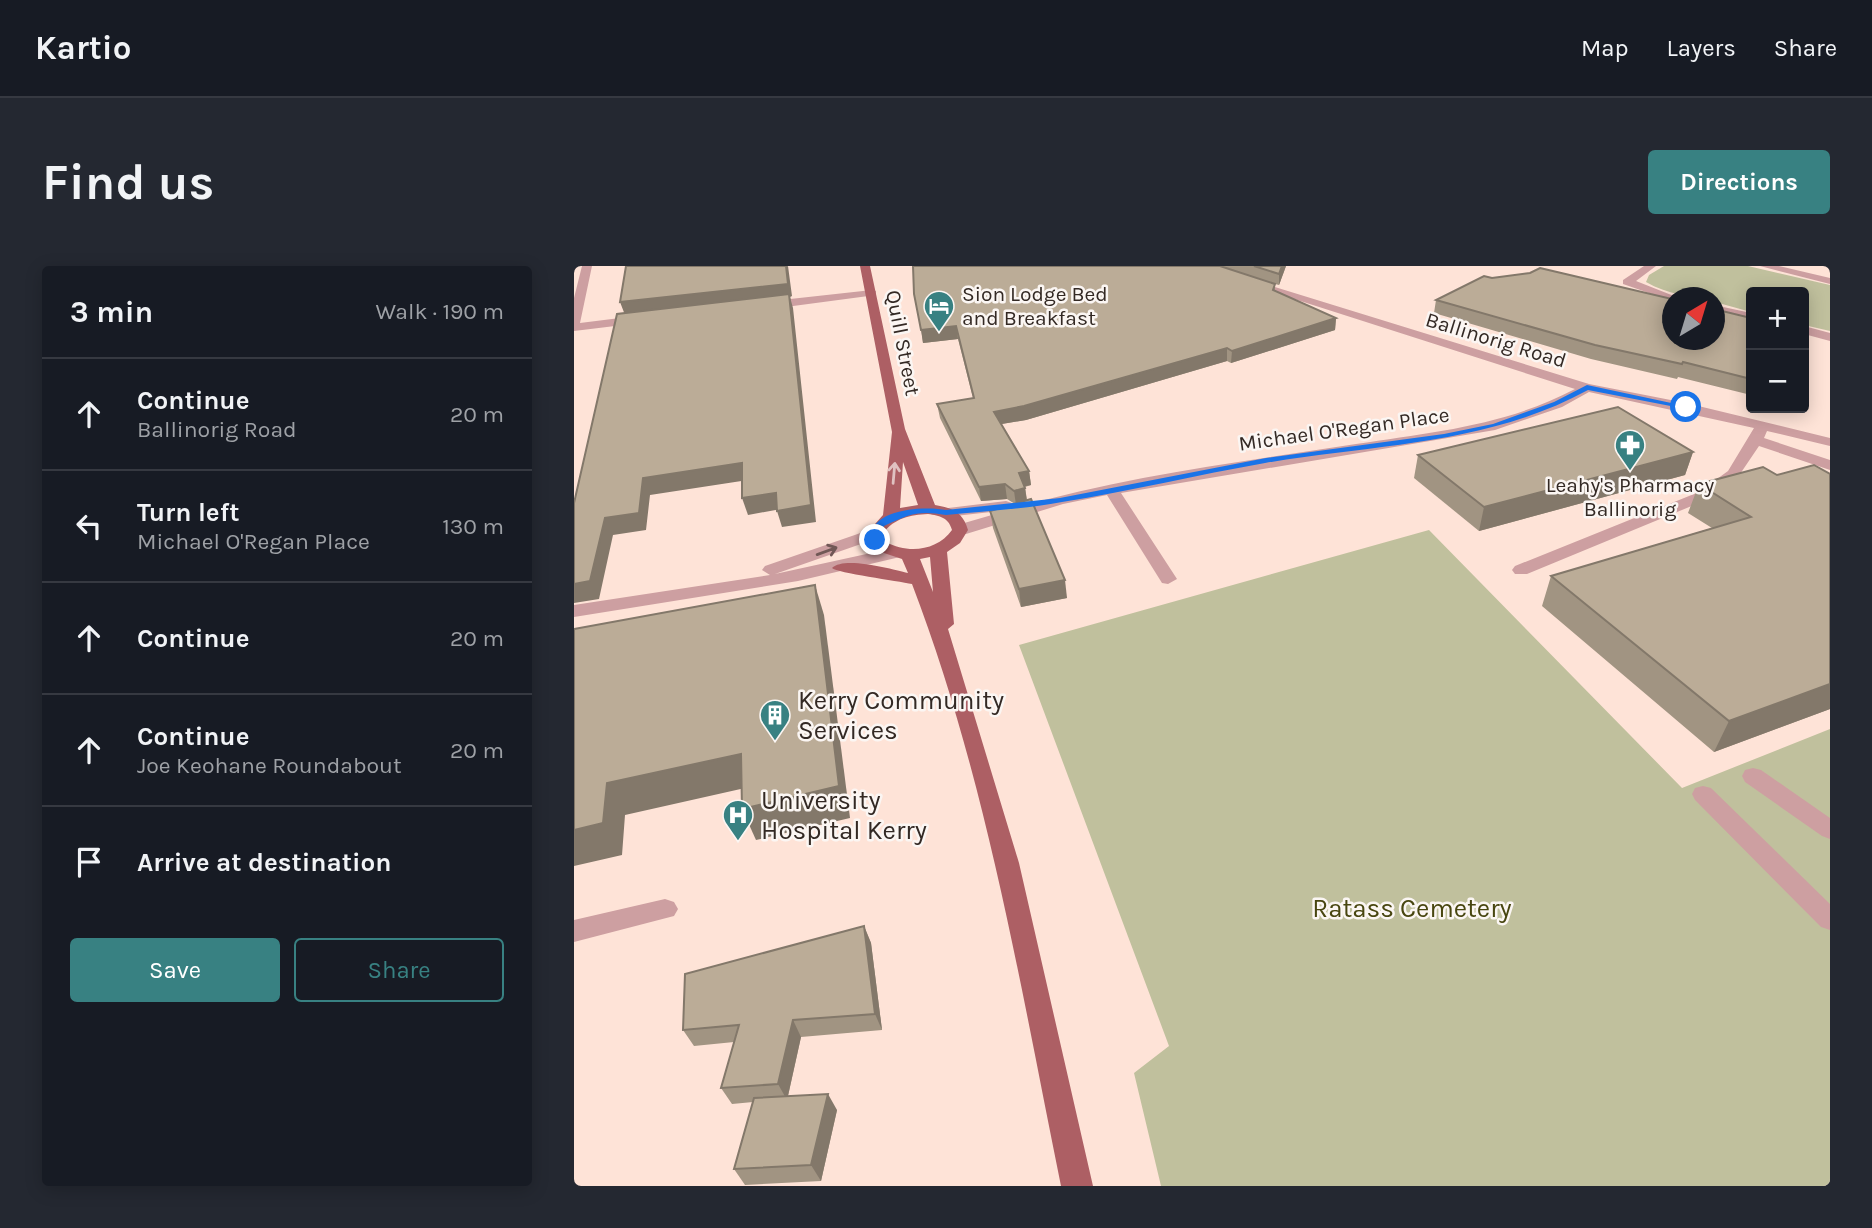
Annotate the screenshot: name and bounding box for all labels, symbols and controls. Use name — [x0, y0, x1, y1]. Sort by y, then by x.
text: Kartio — [35, 29, 131, 67]
text: Map — [1581, 34, 1629, 62]
text: Layers — [1667, 34, 1736, 62]
text: Share — [1774, 34, 1837, 62]
button: Directions — [1648, 150, 1830, 214]
text: Find us — [42, 154, 214, 211]
place label: Sion Lodge Bed and Breakfast — [962, 282, 1108, 330]
north arrow — [1662, 287, 1725, 350]
map controls — [1746, 287, 1809, 413]
button: + — [1746, 287, 1809, 350]
street label: Quill Street — [881, 288, 925, 398]
hotel icon: Sion Lodge Bed and Breakfast — [922, 289, 956, 333]
text: 3 min — [70, 294, 153, 330]
text: Walk · 190 m — [376, 298, 504, 325]
street label: Ballinorig Road — [1423, 307, 1569, 373]
button: − — [1746, 350, 1809, 413]
text: Continue — [137, 385, 249, 416]
route start — [1670, 391, 1701, 422]
icon: ahead — [70, 395, 108, 433]
text: 20 m — [450, 401, 504, 428]
street label: Michael O'Regan Place — [1237, 402, 1451, 456]
text: Ballinorig Road — [137, 416, 297, 443]
pharmacy icon: Leahy's Pharmacy Ballinorig — [1613, 428, 1647, 472]
one-way arrow — [888, 462, 901, 485]
place label: Leahy's Pharmacy Ballinorig — [1546, 473, 1715, 521]
text: Turn left — [137, 497, 239, 528]
icon: left — [70, 507, 108, 545]
text: 130 m — [442, 513, 504, 540]
route end — [859, 524, 890, 555]
text: Michael O'Regan Place — [137, 528, 370, 555]
one-way arrow — [816, 543, 838, 556]
icon: ahead — [70, 619, 108, 657]
text: Continue — [137, 623, 249, 654]
text: 20 m — [450, 625, 504, 652]
place label: Kerry Community Services — [798, 685, 1004, 746]
building icon: Kerry Community Services — [758, 698, 792, 742]
text: Continue — [137, 721, 249, 752]
icon: ahead — [70, 731, 108, 769]
text: 20 m — [450, 737, 504, 764]
text: Joe Keohane Roundabout — [137, 752, 402, 779]
place label: University Hospital Kerry — [761, 785, 927, 846]
hospital icon: University Hospital Kerry — [721, 798, 755, 842]
icon: arrive — [70, 843, 108, 881]
text: Arrive at destination — [137, 847, 391, 878]
park label: Ratass Cemetery — [1312, 893, 1512, 924]
button: Save — [70, 938, 280, 1002]
button: Share — [294, 938, 504, 1002]

